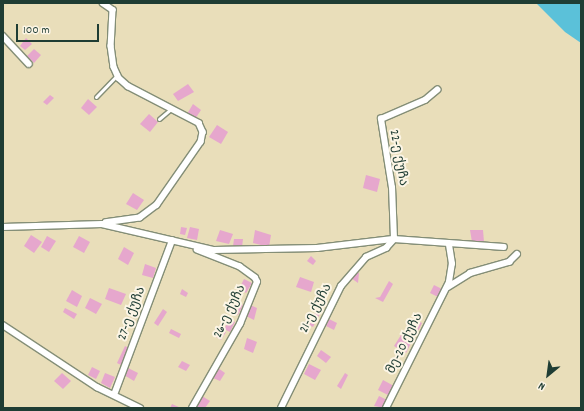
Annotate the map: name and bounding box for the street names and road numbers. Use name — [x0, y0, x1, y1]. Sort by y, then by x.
street label: 22-ე ქუჩა — [384, 129, 410, 187]
street label: 21-ე ქუჩა — [297, 282, 337, 336]
street label: 26-ე ქუჩა — [211, 283, 251, 341]
street label: 27-ე ქუჩა — [116, 285, 150, 343]
street label: მე-20 ქუჩა — [385, 311, 427, 377]

